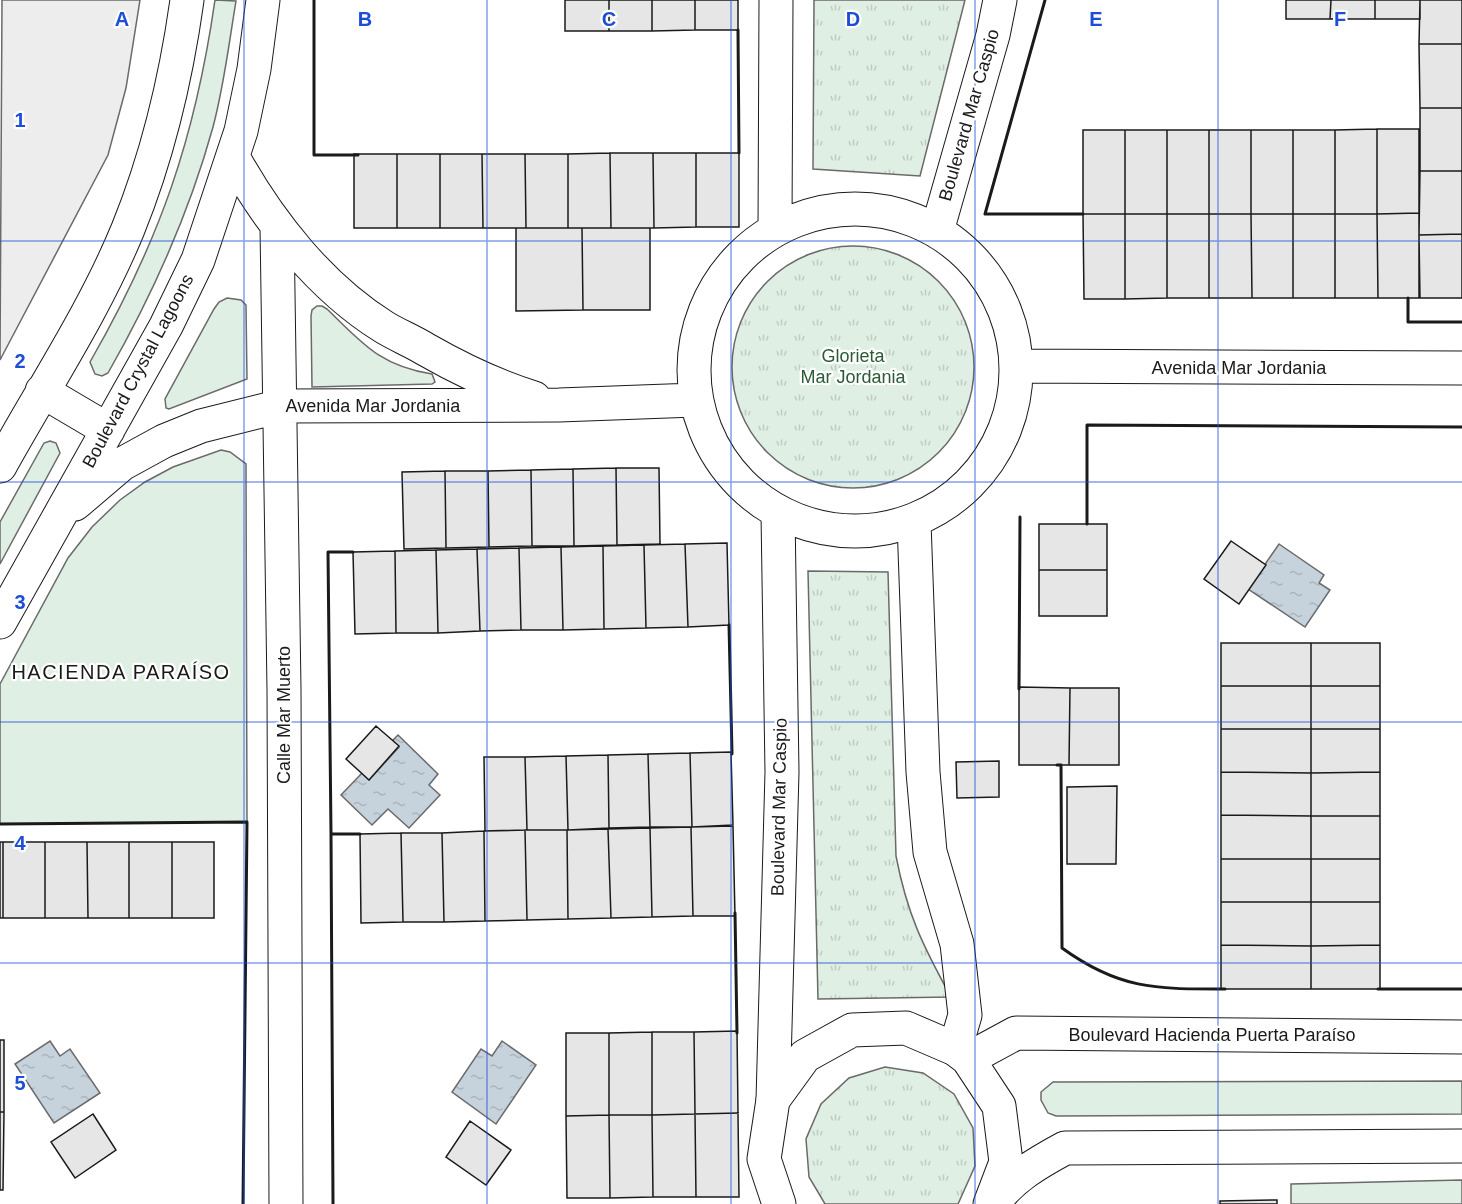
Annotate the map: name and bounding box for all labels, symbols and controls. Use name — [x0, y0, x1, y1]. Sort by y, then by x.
text: A — [115, 8, 129, 30]
text: B — [358, 8, 372, 30]
text: C — [602, 8, 616, 30]
text: D — [846, 8, 860, 30]
text: E — [1089, 8, 1103, 30]
text: F — [1334, 8, 1346, 30]
street label: Boulevard Mar Caspio — [935, 27, 1003, 203]
text: 1 — [14, 109, 26, 131]
street label: Boulevard Crystal Lagoons — [78, 271, 198, 471]
park label: Glorieta Mar Jordania — [800, 346, 907, 387]
text: 2 — [14, 350, 26, 372]
street label: Avenida Mar Jordania — [1152, 358, 1327, 378]
street label: Avenida Mar Jordania — [286, 396, 461, 416]
text: 3 — [14, 591, 26, 613]
street label: Calle Mar Muerto — [274, 646, 294, 784]
district label: HACIENDA PARAÍSO — [11, 661, 231, 683]
street label: Boulevard Mar Caspio — [767, 718, 791, 896]
text: 4 — [14, 832, 26, 854]
street label: Boulevard Hacienda Puerta Paraíso — [1068, 1025, 1356, 1045]
text: 5 — [14, 1072, 26, 1094]

